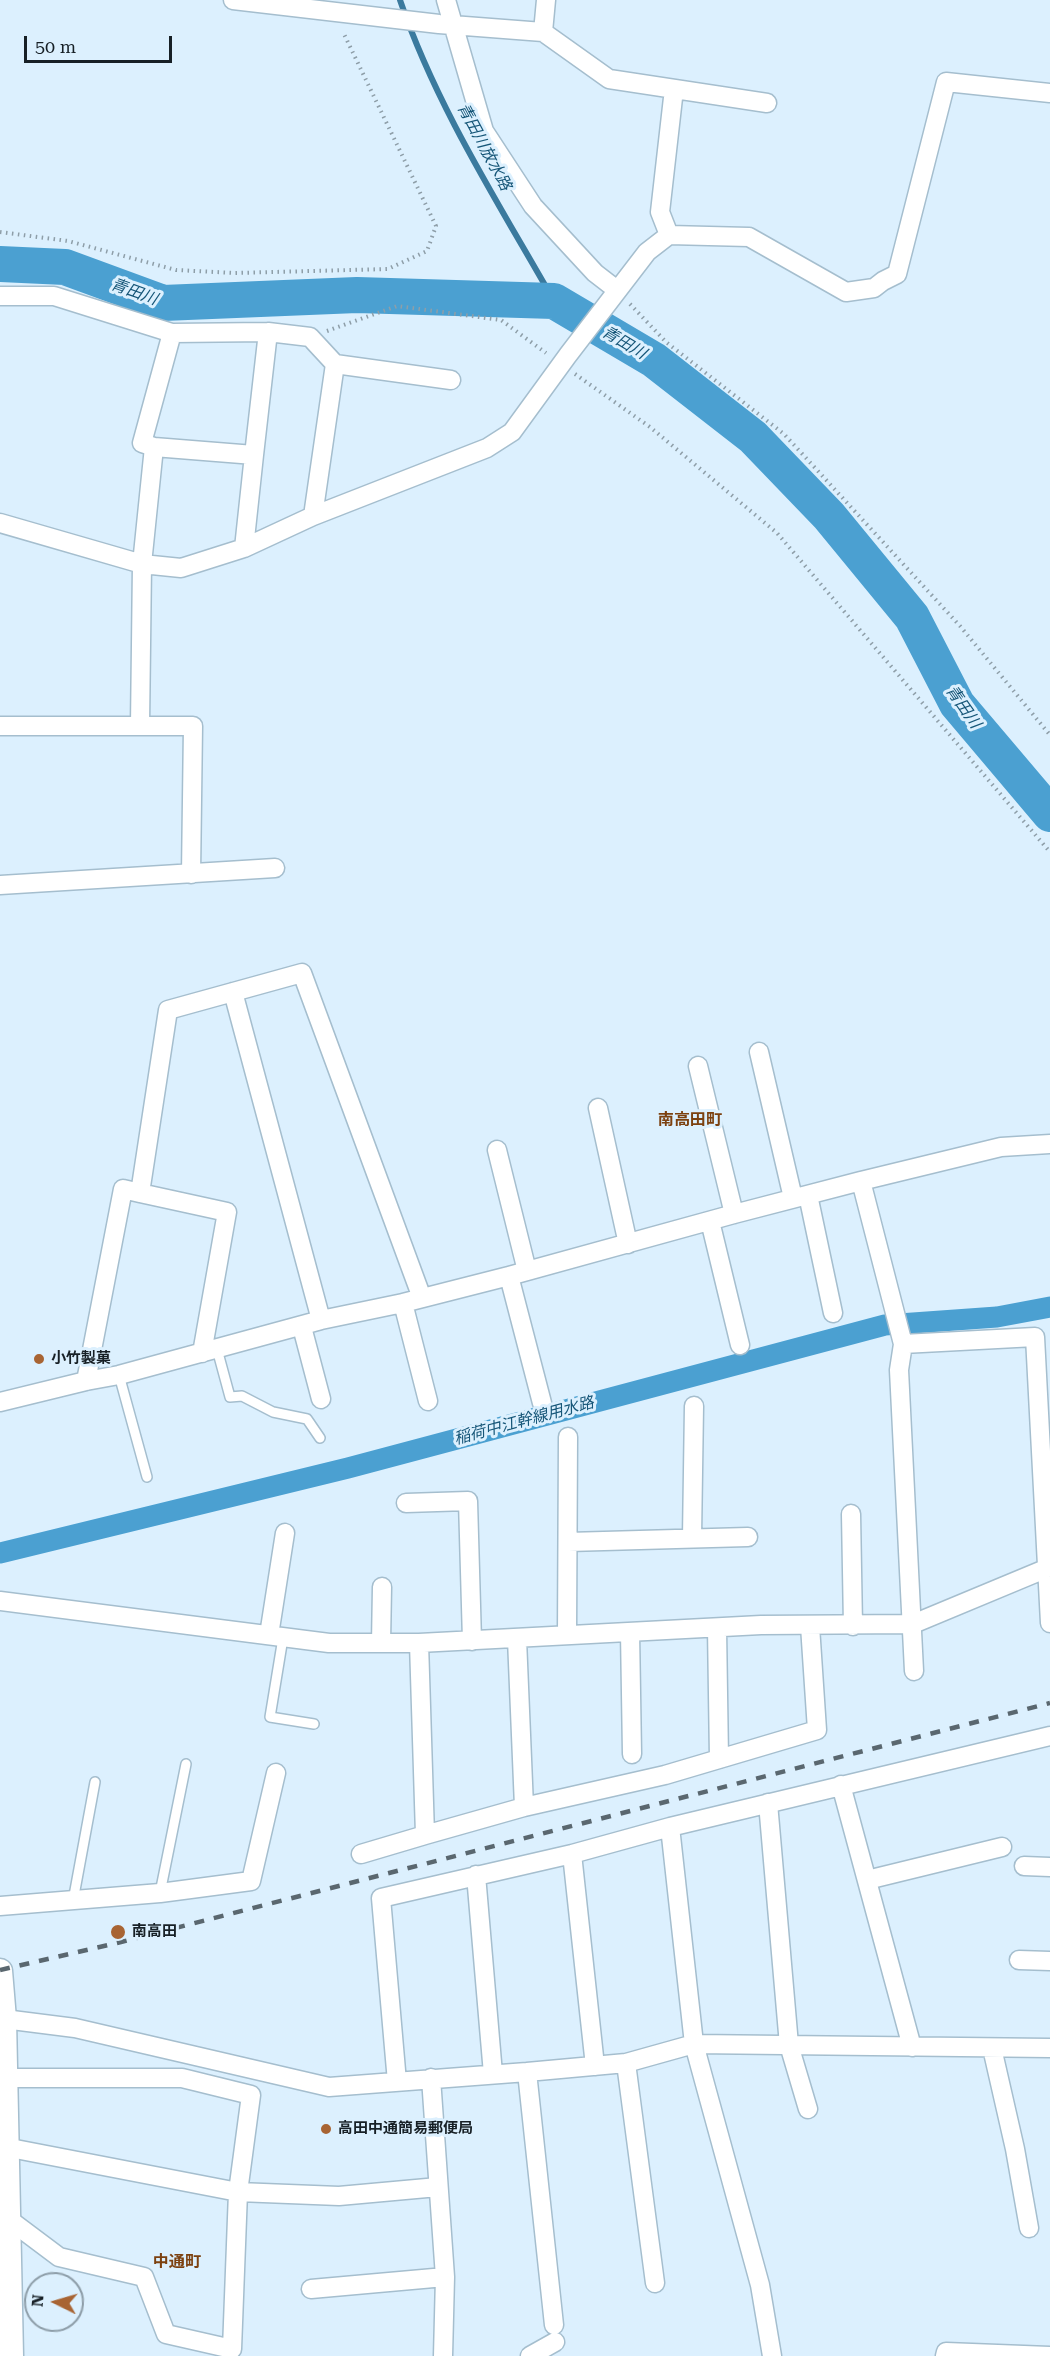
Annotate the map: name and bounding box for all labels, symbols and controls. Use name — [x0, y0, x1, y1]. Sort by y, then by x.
scale bar — [27, 24, 176, 62]
text: 50 m — [35, 36, 76, 57]
water label: 青田川放水路 — [453, 100, 515, 194]
water label: 青田川 — [108, 275, 160, 309]
water label: 青田川 — [598, 322, 650, 364]
water label: 青田川 — [941, 682, 985, 732]
district label: 南高田町 — [658, 1110, 722, 1130]
place label: 小竹製菓 — [51, 1350, 111, 1368]
marker: 小竹製菓 — [32, 1352, 46, 1366]
water label: 稲荷中江幹線用水路 — [452, 1393, 596, 1449]
marker: 南高田 — [109, 1923, 127, 1941]
place label: 南高田 — [132, 1923, 177, 1941]
place label: 高田中通簡易郵便局 — [338, 2120, 473, 2138]
marker: 高田中通簡易郵便局 — [319, 2122, 333, 2136]
district label: 中通町 — [153, 2252, 201, 2272]
north arrow — [24, 2272, 84, 2332]
text: N — [28, 2294, 48, 2308]

